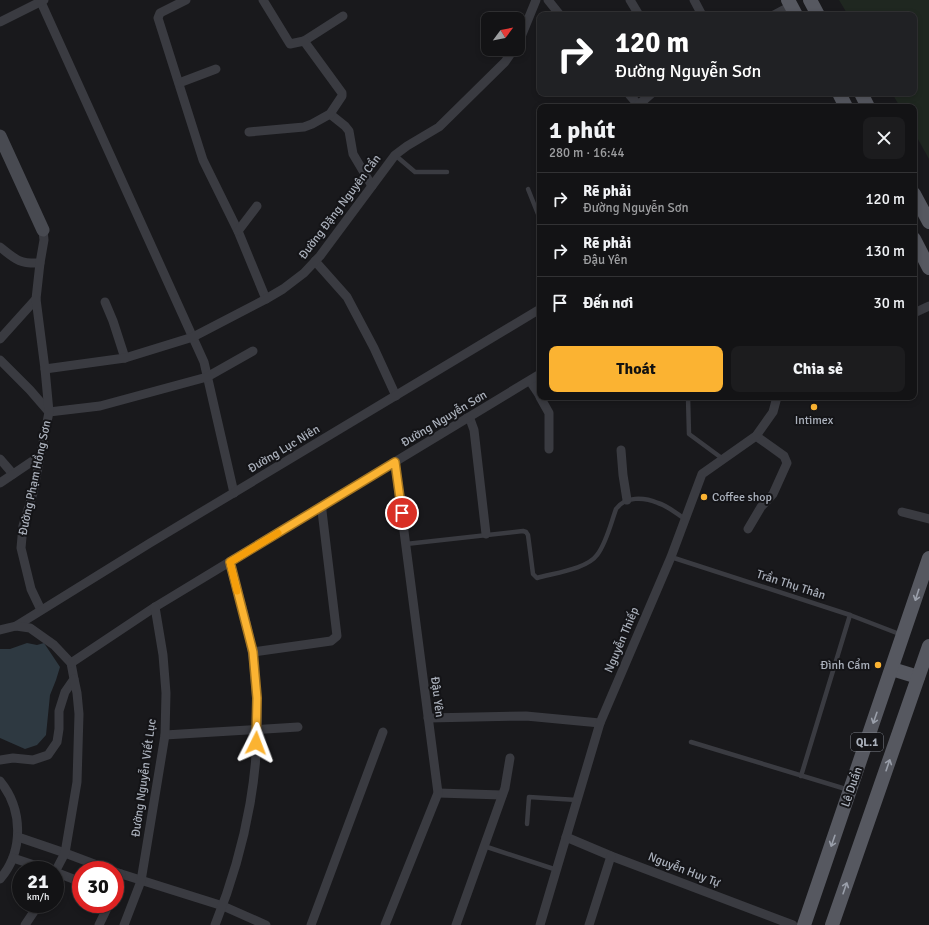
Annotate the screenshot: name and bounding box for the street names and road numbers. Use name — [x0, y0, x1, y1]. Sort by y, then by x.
street label: Đường Đặng Nguyên Cẩn — [296, 152, 384, 262]
street label: Đường Nguyễn Sơn — [398, 387, 490, 451]
street label: Đường Phạm Hồng Sơn — [15, 419, 55, 537]
street label: Đường Lục Niên — [245, 422, 323, 476]
street label: Trần Thụ Thân — [755, 567, 827, 603]
street label: Nguyễn Thiếp — [601, 605, 643, 675]
street label: Đậu Yên — [427, 676, 447, 718]
street label: Đường Nguyễn Viết Lục — [128, 718, 160, 838]
road number: QL.1 — [851, 733, 883, 751]
street label: Lê Duẩn — [838, 765, 866, 809]
street label: Nguyễn Huy Tự — [646, 849, 723, 891]

